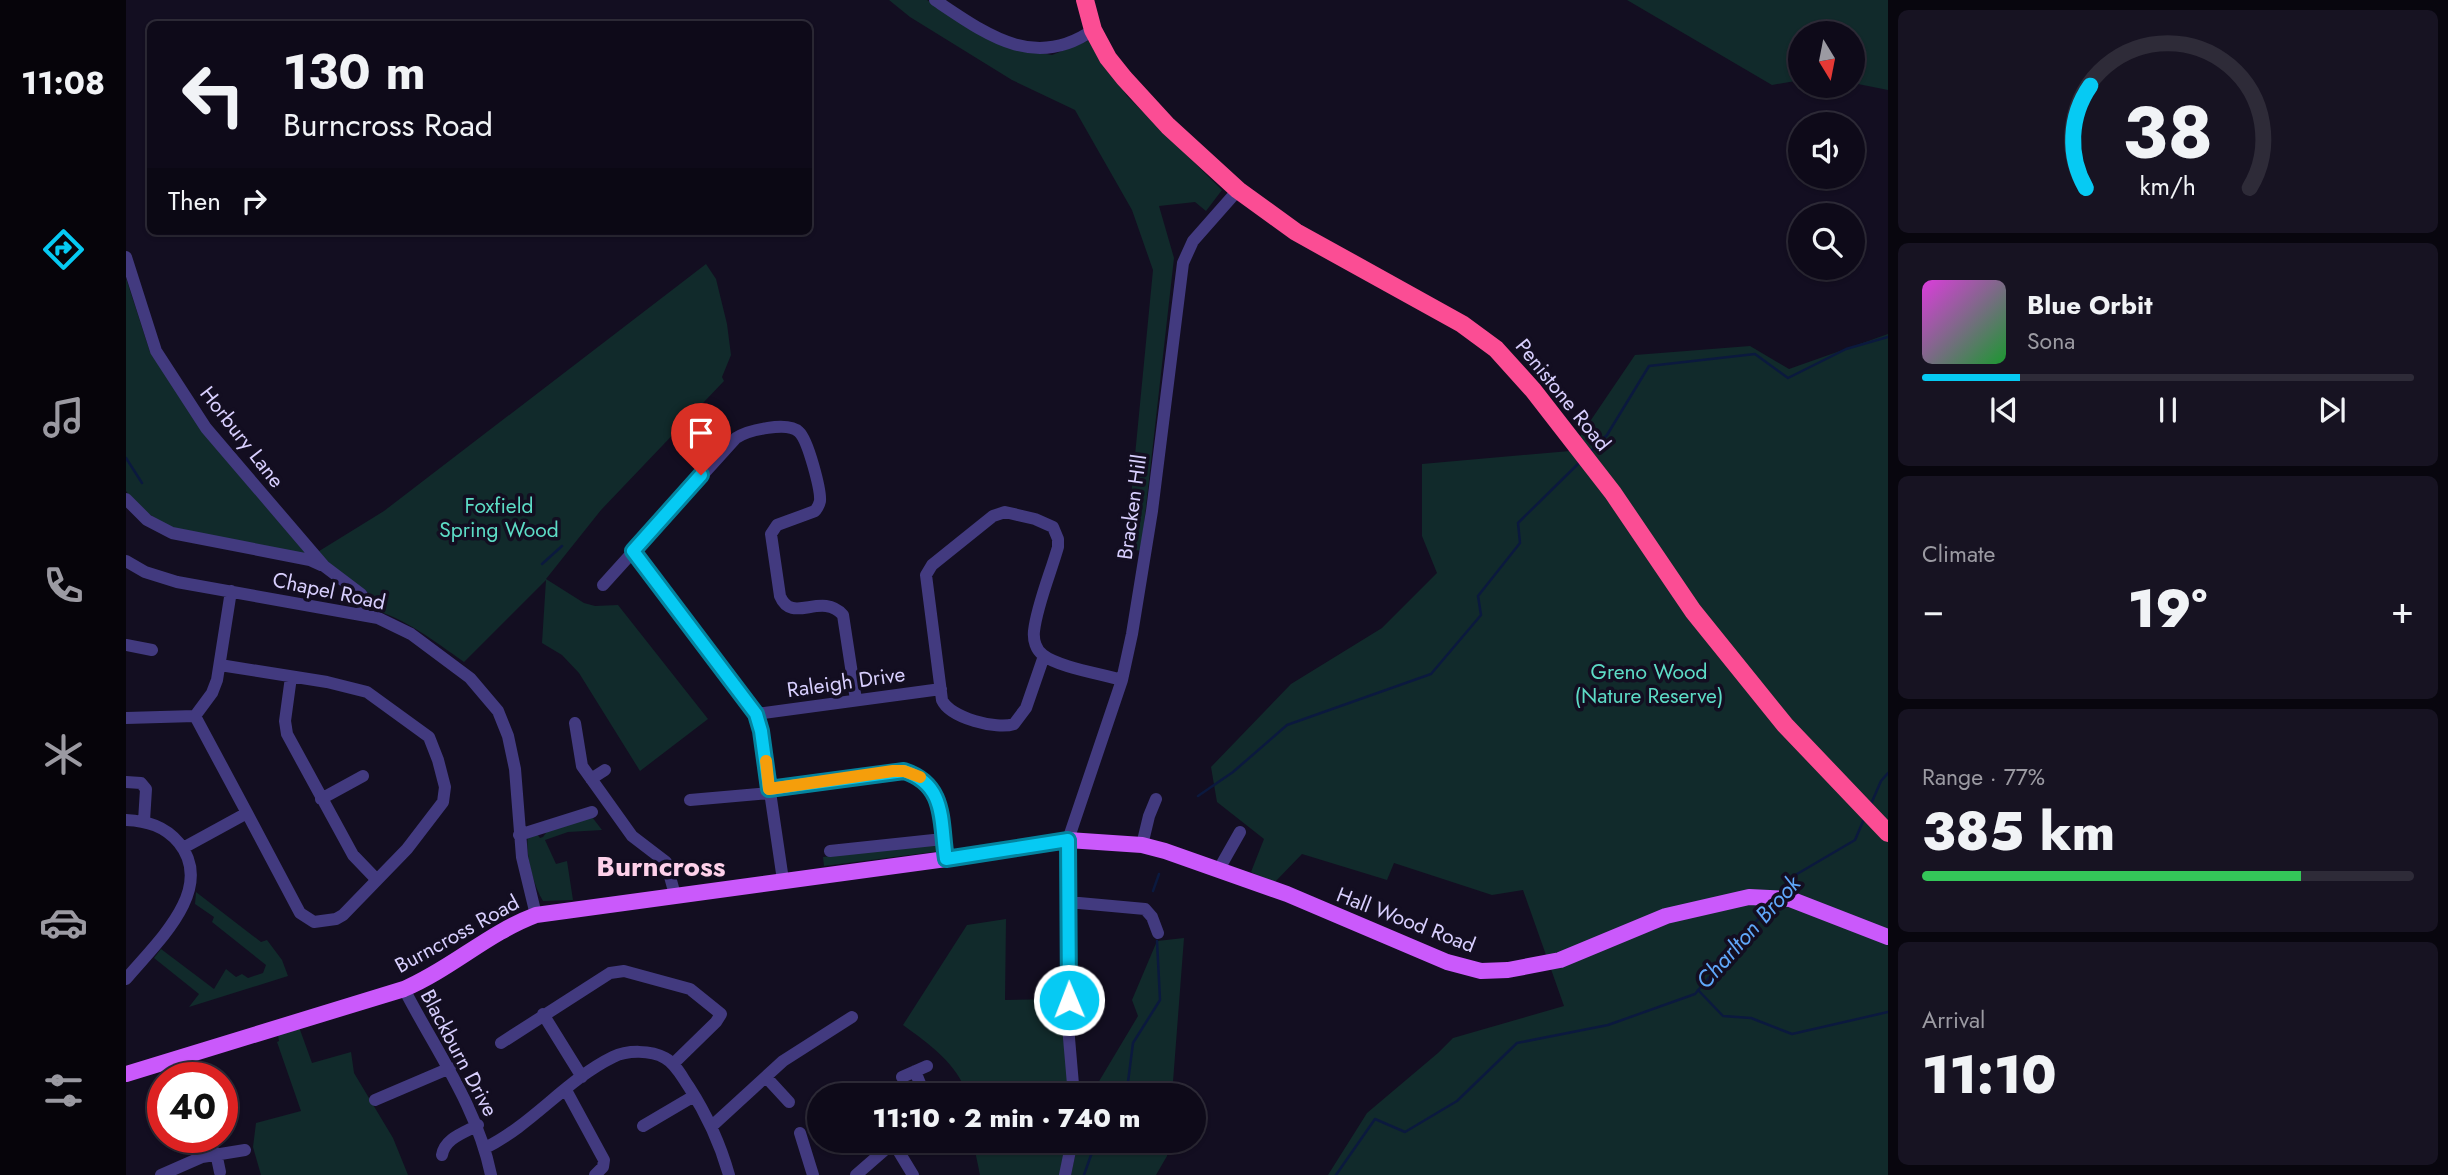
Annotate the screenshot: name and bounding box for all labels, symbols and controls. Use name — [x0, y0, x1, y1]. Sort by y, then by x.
north arrow — [1788, 21, 1866, 98]
map controls — [1788, 21, 1865, 280]
text: 130 m — [283, 37, 426, 107]
icon: left — [168, 49, 259, 140]
text: 11:08 — [21, 60, 105, 106]
text: 38 — [2123, 80, 2213, 185]
text: Burncross Road — [283, 102, 493, 148]
button: sound — [1788, 112, 1865, 189]
text: km/h — [2140, 167, 2196, 203]
text: Then — [168, 182, 221, 220]
icon: right — [235, 182, 273, 220]
button: search — [1788, 203, 1865, 280]
icon: directions — [39, 225, 88, 274]
text: Blue Orbit — [2027, 286, 2152, 324]
text: Sona — [2027, 324, 2075, 358]
street label: Penistone Road — [1508, 332, 1618, 458]
street label: Horbury Lane — [193, 380, 291, 494]
icon: previous — [1985, 391, 2023, 429]
icon: pause — [2149, 391, 2187, 429]
icon: next — [2313, 391, 2351, 429]
icon: music — [39, 393, 88, 442]
pin — [671, 403, 731, 475]
icon: arrive — [682, 414, 720, 452]
street label: Bracken Hill — [1110, 452, 1154, 562]
park label: Foxfield Spring Wood — [439, 491, 559, 545]
text: Climate — [1922, 537, 1995, 571]
icon: phone — [39, 561, 88, 610]
street label: Chapel Road — [270, 564, 388, 618]
text: 19° — [2128, 571, 2207, 647]
text: − — [1922, 582, 1944, 637]
text: + — [2391, 582, 2414, 637]
park label: Greno Wood (Nature Reserve) — [1575, 657, 1723, 711]
street label: Raleigh Drive — [785, 659, 907, 705]
icon: climate — [39, 730, 88, 779]
text: Range · 77% — [1922, 760, 2045, 794]
text: 385 km — [1922, 794, 2115, 870]
district label: Burncross — [596, 846, 726, 887]
water label: Charlton Brook — [1688, 867, 1809, 996]
street label: Hall Wood Road — [1332, 880, 1480, 960]
street label: Burncross Road — [389, 887, 525, 981]
icon: car — [39, 898, 88, 947]
position arrow — [1032, 963, 1106, 1037]
street label: Blackburn Drive — [413, 984, 505, 1122]
text: Arrival — [1922, 1003, 1985, 1037]
text: 11:10 — [1922, 1037, 2057, 1113]
speed limit sign: 40 — [147, 1062, 238, 1153]
icon: filters — [39, 1066, 88, 1115]
text: 11:10 · 2 min · 740 m — [873, 1099, 1140, 1137]

